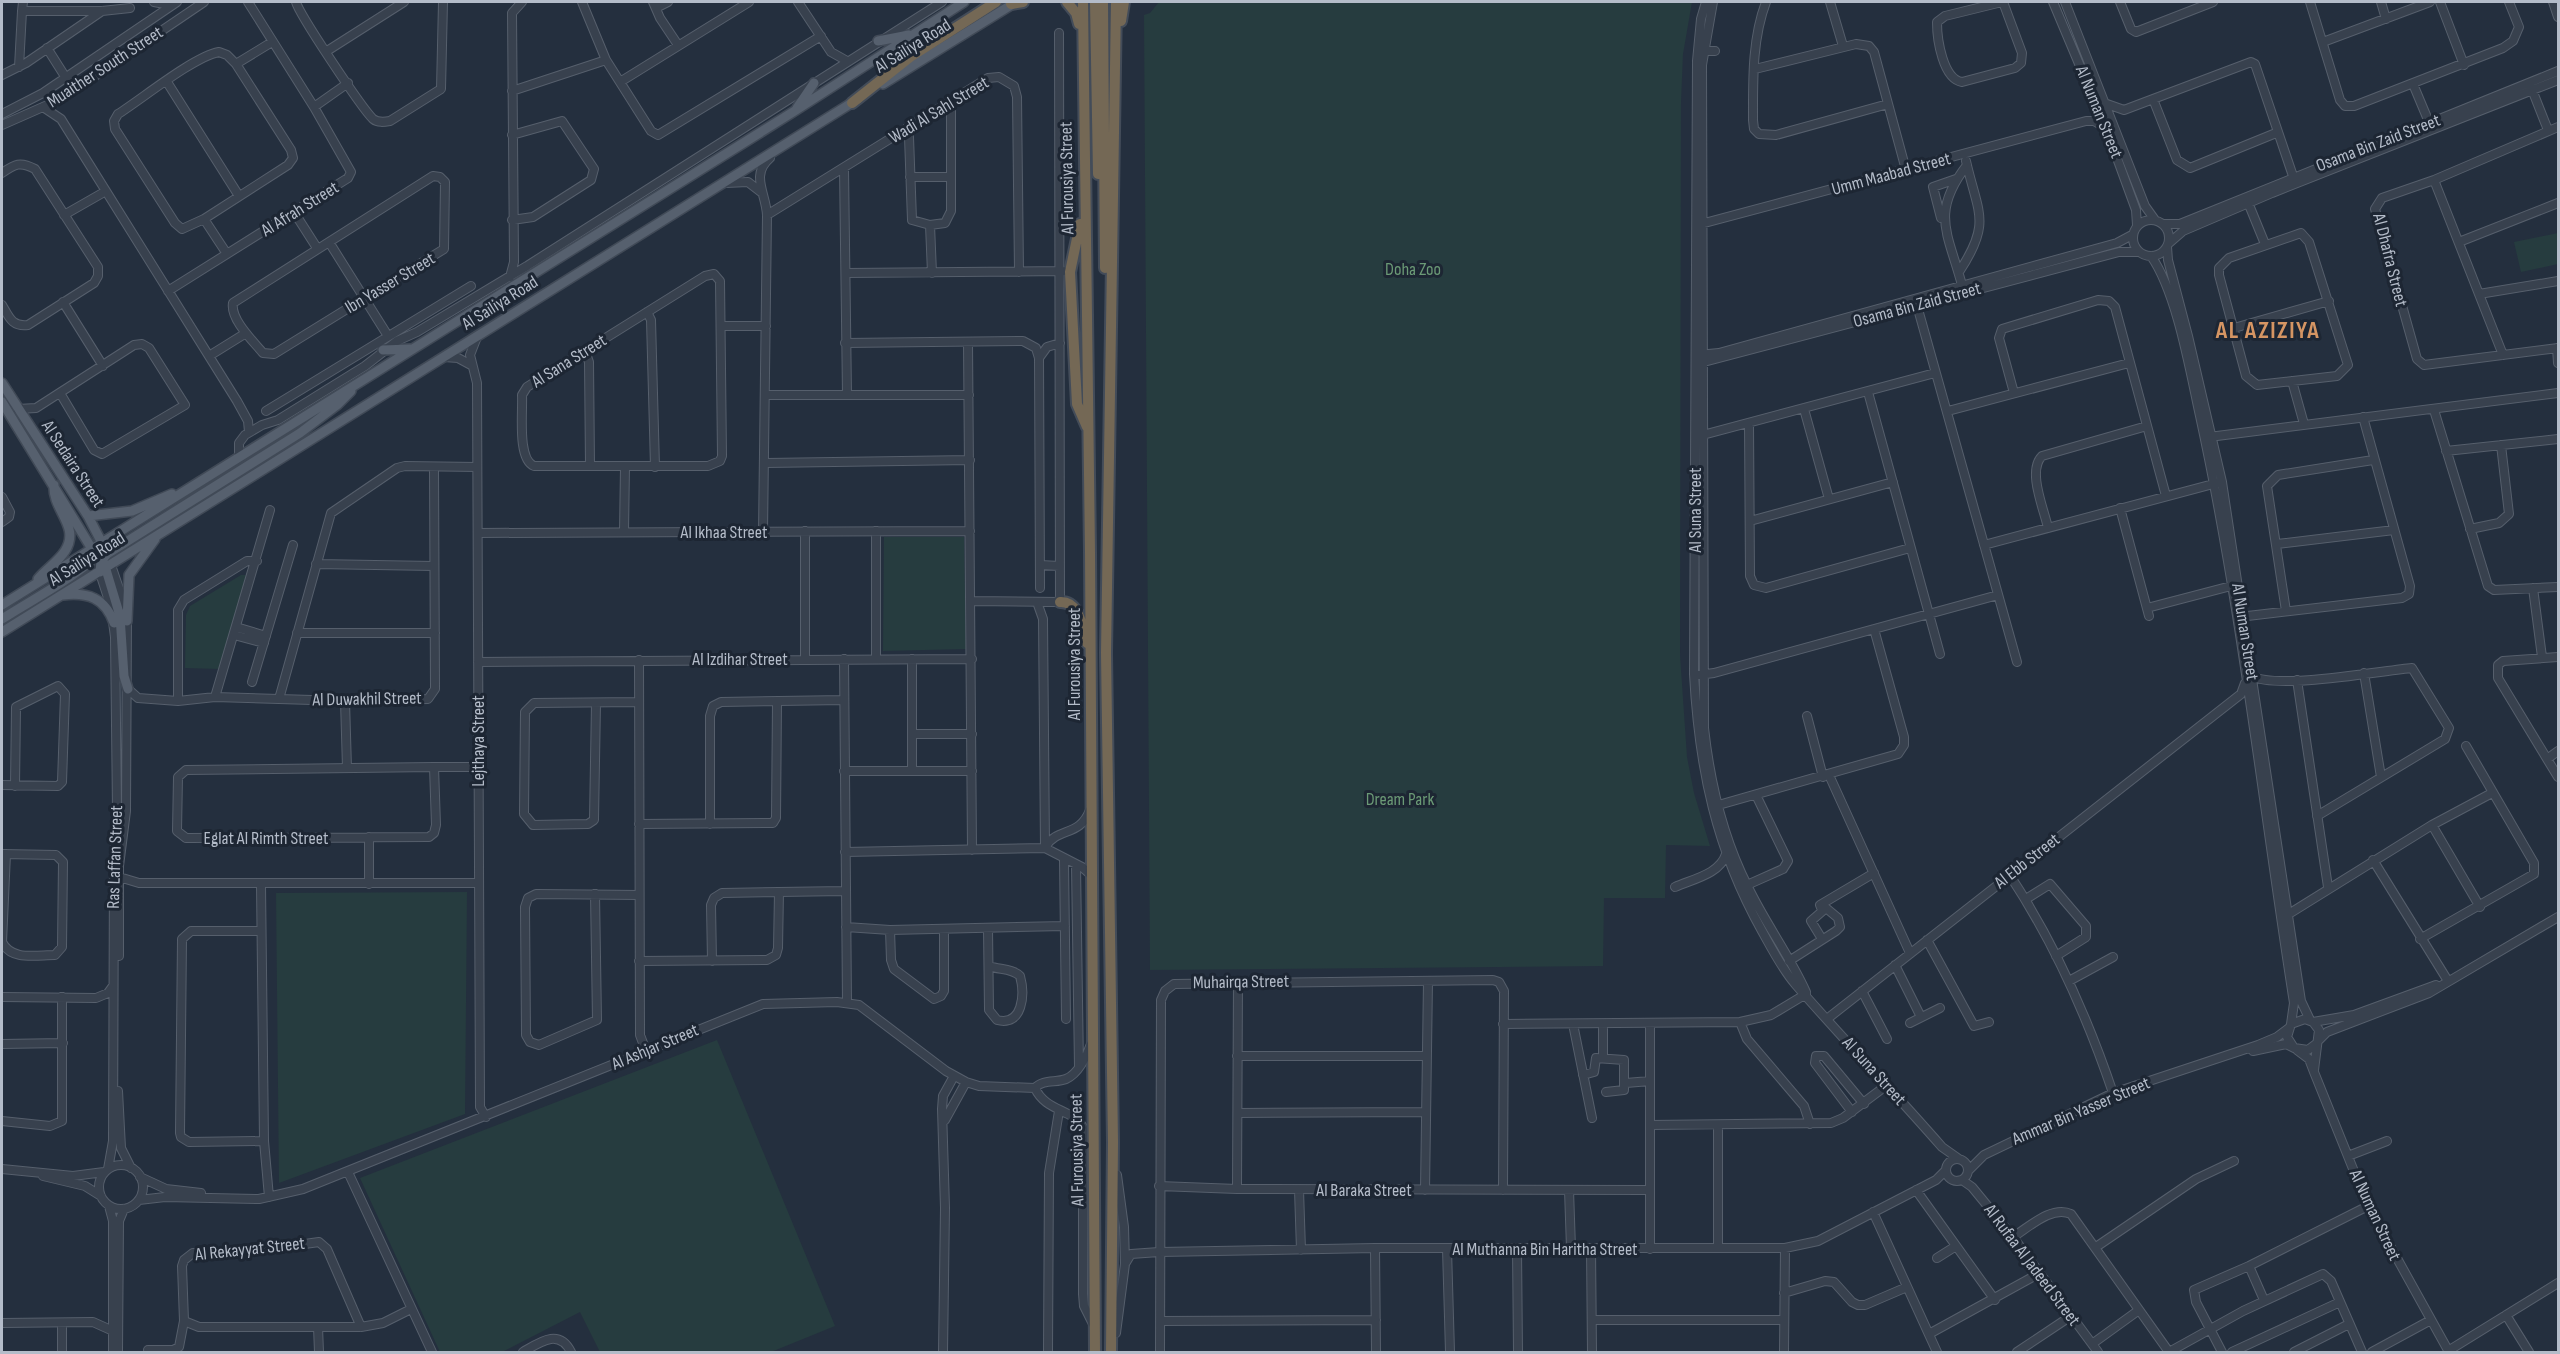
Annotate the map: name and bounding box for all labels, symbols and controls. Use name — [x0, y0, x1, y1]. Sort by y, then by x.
street label: Al Sailiya Road — [870, 14, 955, 78]
street label: Muaither South Street — [43, 22, 167, 112]
street label: Al Numan Street — [2071, 62, 2127, 162]
street label: Wadi Al Sahl Street — [885, 72, 993, 148]
street label: Osama Bin Zaid Street — [2313, 109, 2444, 176]
street label: Al Furousiya Street — [1056, 121, 1078, 235]
street label: Umm Maabad Street — [1829, 148, 1953, 200]
street label: Al Afrah Street — [256, 177, 343, 242]
street label: Al Dhafra Street — [2368, 210, 2412, 309]
street label: Ibn Yasser Street — [341, 248, 439, 318]
park label: Doha Zoo — [1385, 259, 1441, 280]
street label: Al Sailiya Road — [457, 271, 542, 335]
street label: Osama Bin Zaid Street — [1851, 278, 1984, 332]
district label: AL AZIZIYA — [2215, 316, 2320, 345]
street label: Al Sana Street — [527, 330, 611, 393]
street label: Al Sedaira Street — [37, 416, 109, 512]
street label: Al Suna Street — [1685, 467, 1706, 553]
street label: Al Ikhaa Street — [679, 522, 768, 543]
street label: Al Sailiya Road — [44, 527, 129, 591]
street label: Al Numan Street — [2227, 581, 2263, 682]
street label: Al Furousiya Street — [1064, 607, 1085, 721]
street label: Al Izdihar Street — [691, 649, 788, 670]
street label: Al Duwakhil Street — [311, 688, 422, 710]
street label: Lejthaya Street — [468, 695, 489, 787]
park label: Dream Park — [1366, 789, 1434, 810]
street label: Ras Laffan Street — [103, 804, 127, 909]
street label: Eglat Al Rimth Street — [204, 828, 329, 849]
street label: Al Ebb Street — [1989, 829, 2064, 894]
street label: Muhairqa Street — [1193, 971, 1290, 993]
street label: Al Ashjar Street — [608, 1019, 702, 1075]
street label: Al Suna Street — [1837, 1032, 1911, 1110]
street label: Ammar Bin Yasser Street — [2008, 1072, 2154, 1150]
street label: Al Furousiya Street — [1066, 1093, 1088, 1207]
street label: Al Numan Street — [2344, 1165, 2405, 1264]
street label: Al Baraka Street — [1315, 1180, 1412, 1201]
street label: Al Rufaa Al Jadeed Street — [1979, 1199, 2085, 1330]
street label: Al Rekayyat Street — [193, 1233, 306, 1265]
street label: Al Muthanna Bin Haritha Street — [1451, 1239, 1638, 1260]

